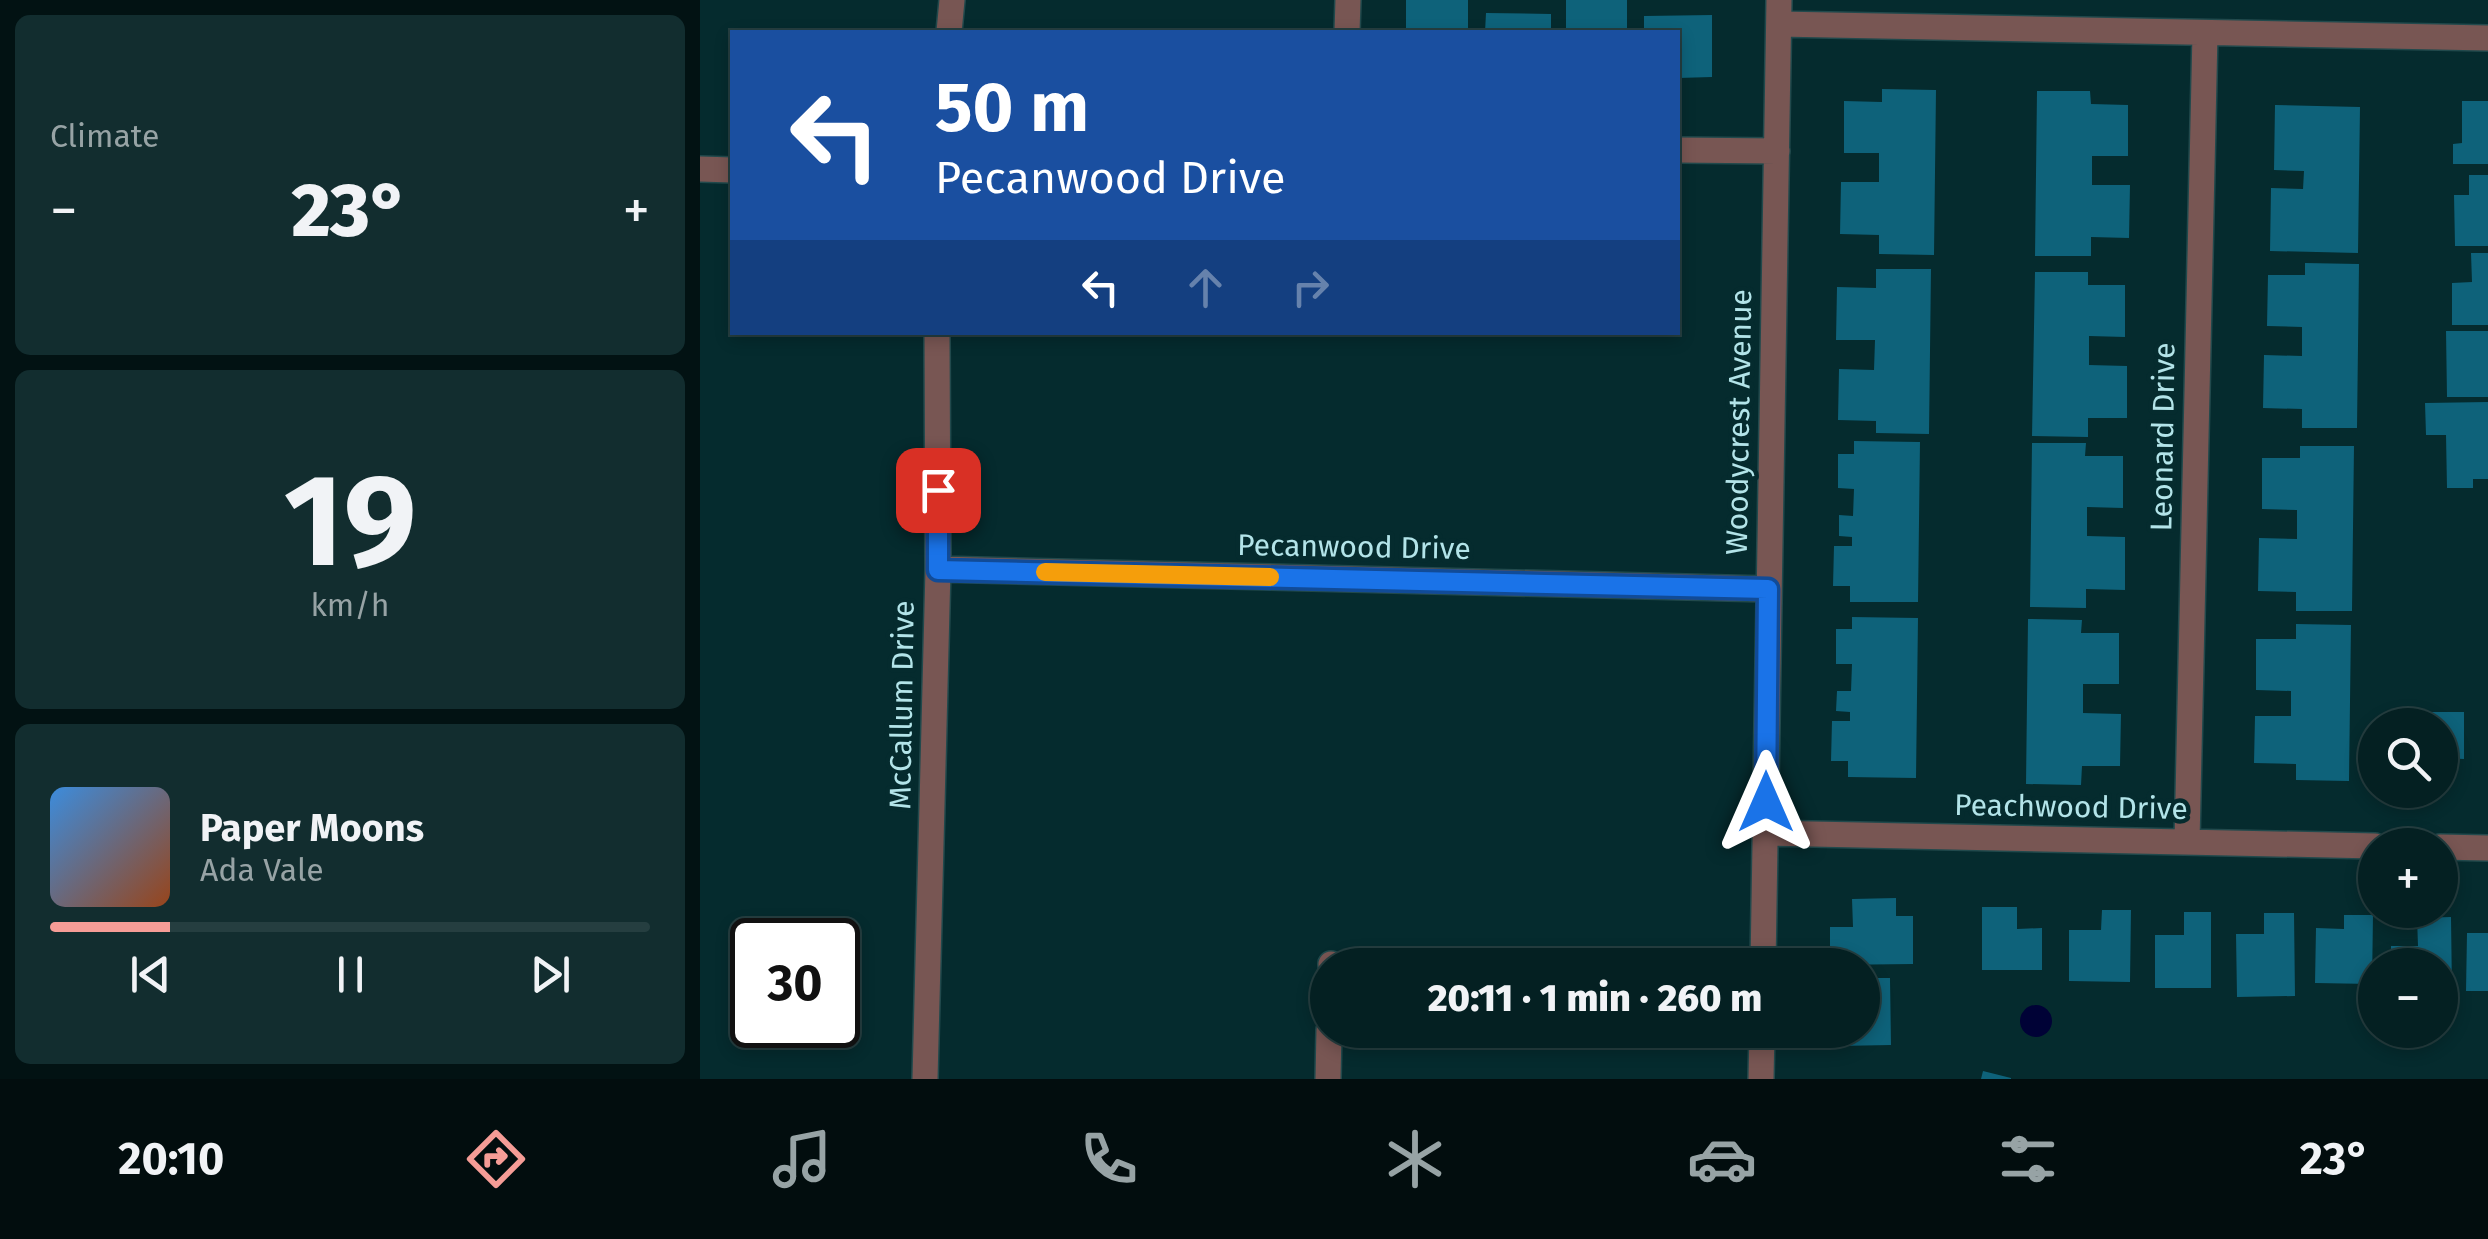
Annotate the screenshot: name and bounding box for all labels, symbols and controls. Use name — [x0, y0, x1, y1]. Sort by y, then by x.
text: 50 m — [935, 66, 1089, 150]
icon: left — [770, 70, 900, 200]
text: Climate — [50, 117, 159, 155]
text: Pecanwood Drive — [935, 151, 1285, 205]
text: 23° — [291, 166, 409, 256]
text: − — [50, 178, 78, 244]
text: + — [623, 178, 650, 244]
icon: left — [1073, 260, 1128, 315]
icon: ahead — [1178, 260, 1233, 315]
icon: right — [1283, 260, 1338, 315]
street label: Woodycrest Avenue — [1719, 289, 1759, 555]
street label: Leonard Drive — [2143, 342, 2183, 532]
text: 19 — [283, 443, 417, 599]
pin — [896, 448, 981, 533]
icon: arrive — [911, 463, 966, 518]
street label: Pecanwood Drive — [1237, 527, 1471, 567]
text: km/h — [310, 586, 390, 624]
street label: McCallum Drive — [882, 600, 922, 810]
map controls — [2358, 708, 2458, 1048]
button: search — [2358, 708, 2458, 808]
position arrow — [1714, 750, 1818, 854]
street label: Peachwood Drive — [1954, 787, 2188, 827]
text: Paper Moons — [200, 805, 424, 851]
button: + — [2358, 828, 2458, 928]
text: Ada Vale — [200, 851, 324, 889]
speed limit sign: 30 — [730, 918, 860, 1048]
icon: previous — [123, 947, 178, 1002]
icon: pause — [323, 947, 378, 1002]
icon: next — [523, 947, 578, 1002]
button: − — [2358, 948, 2458, 1048]
text: 20:11 · 1 min · 260 m — [1428, 975, 1762, 1021]
icon: directions — [461, 1124, 531, 1194]
icon: music — [767, 1124, 837, 1194]
icon: phone — [1074, 1124, 1144, 1194]
icon: climate — [1380, 1124, 1450, 1194]
icon: car — [1687, 1124, 1757, 1194]
icon: filters — [1993, 1124, 2063, 1194]
text: 20:10 — [118, 1132, 224, 1186]
text: 23° — [2300, 1132, 2370, 1186]

